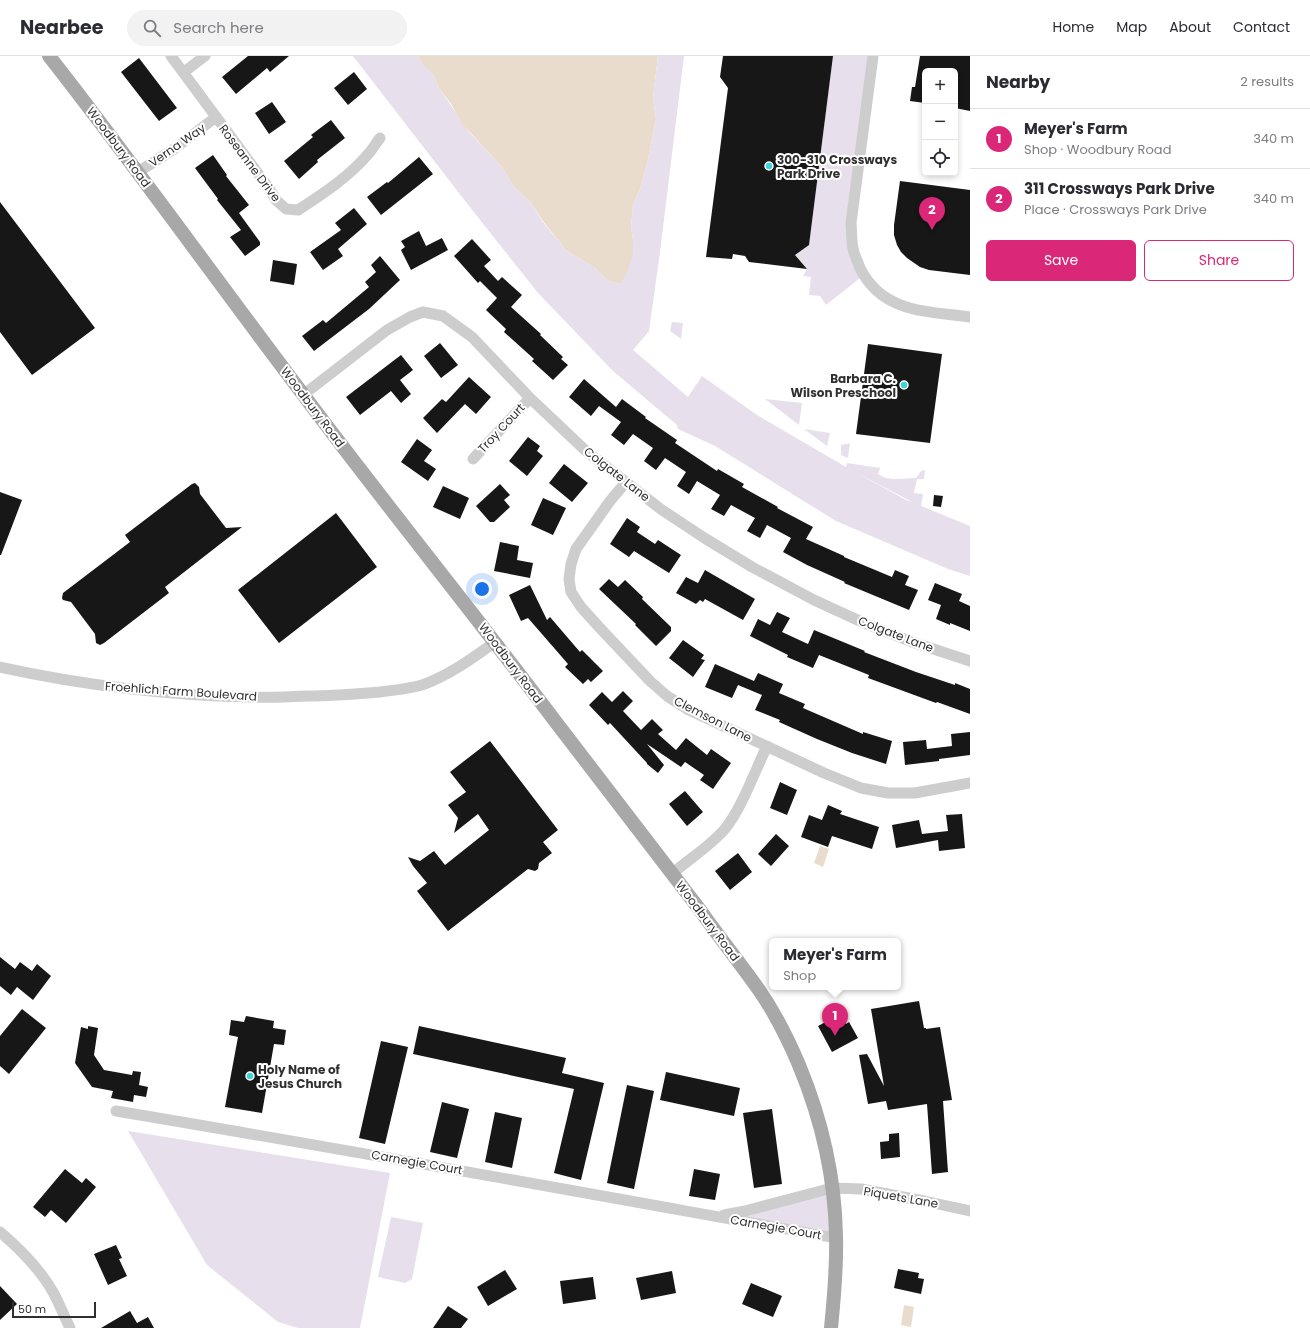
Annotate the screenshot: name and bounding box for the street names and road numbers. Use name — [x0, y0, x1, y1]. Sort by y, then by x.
street label: Woodbury Road — [83, 103, 155, 191]
street label: Verna Way — [145, 119, 209, 171]
street label: Roseanne Drive — [215, 121, 285, 205]
street label: Woodbury Road — [277, 363, 349, 451]
street label: Troy Court — [474, 400, 528, 456]
street label: Colgate Lane — [580, 443, 654, 505]
street label: Colgate Lane — [856, 612, 936, 656]
street label: Woodbury Road — [475, 619, 547, 707]
street label: Froehlich Farm Boulevard — [105, 677, 257, 705]
street label: Clemson Lane — [671, 692, 755, 746]
street label: Woodbury Road — [672, 877, 744, 965]
street label: Carnegie Court — [370, 1146, 464, 1178]
street label: Piquets Lane — [862, 1182, 940, 1212]
street label: Carnegie Court — [729, 1211, 823, 1243]

